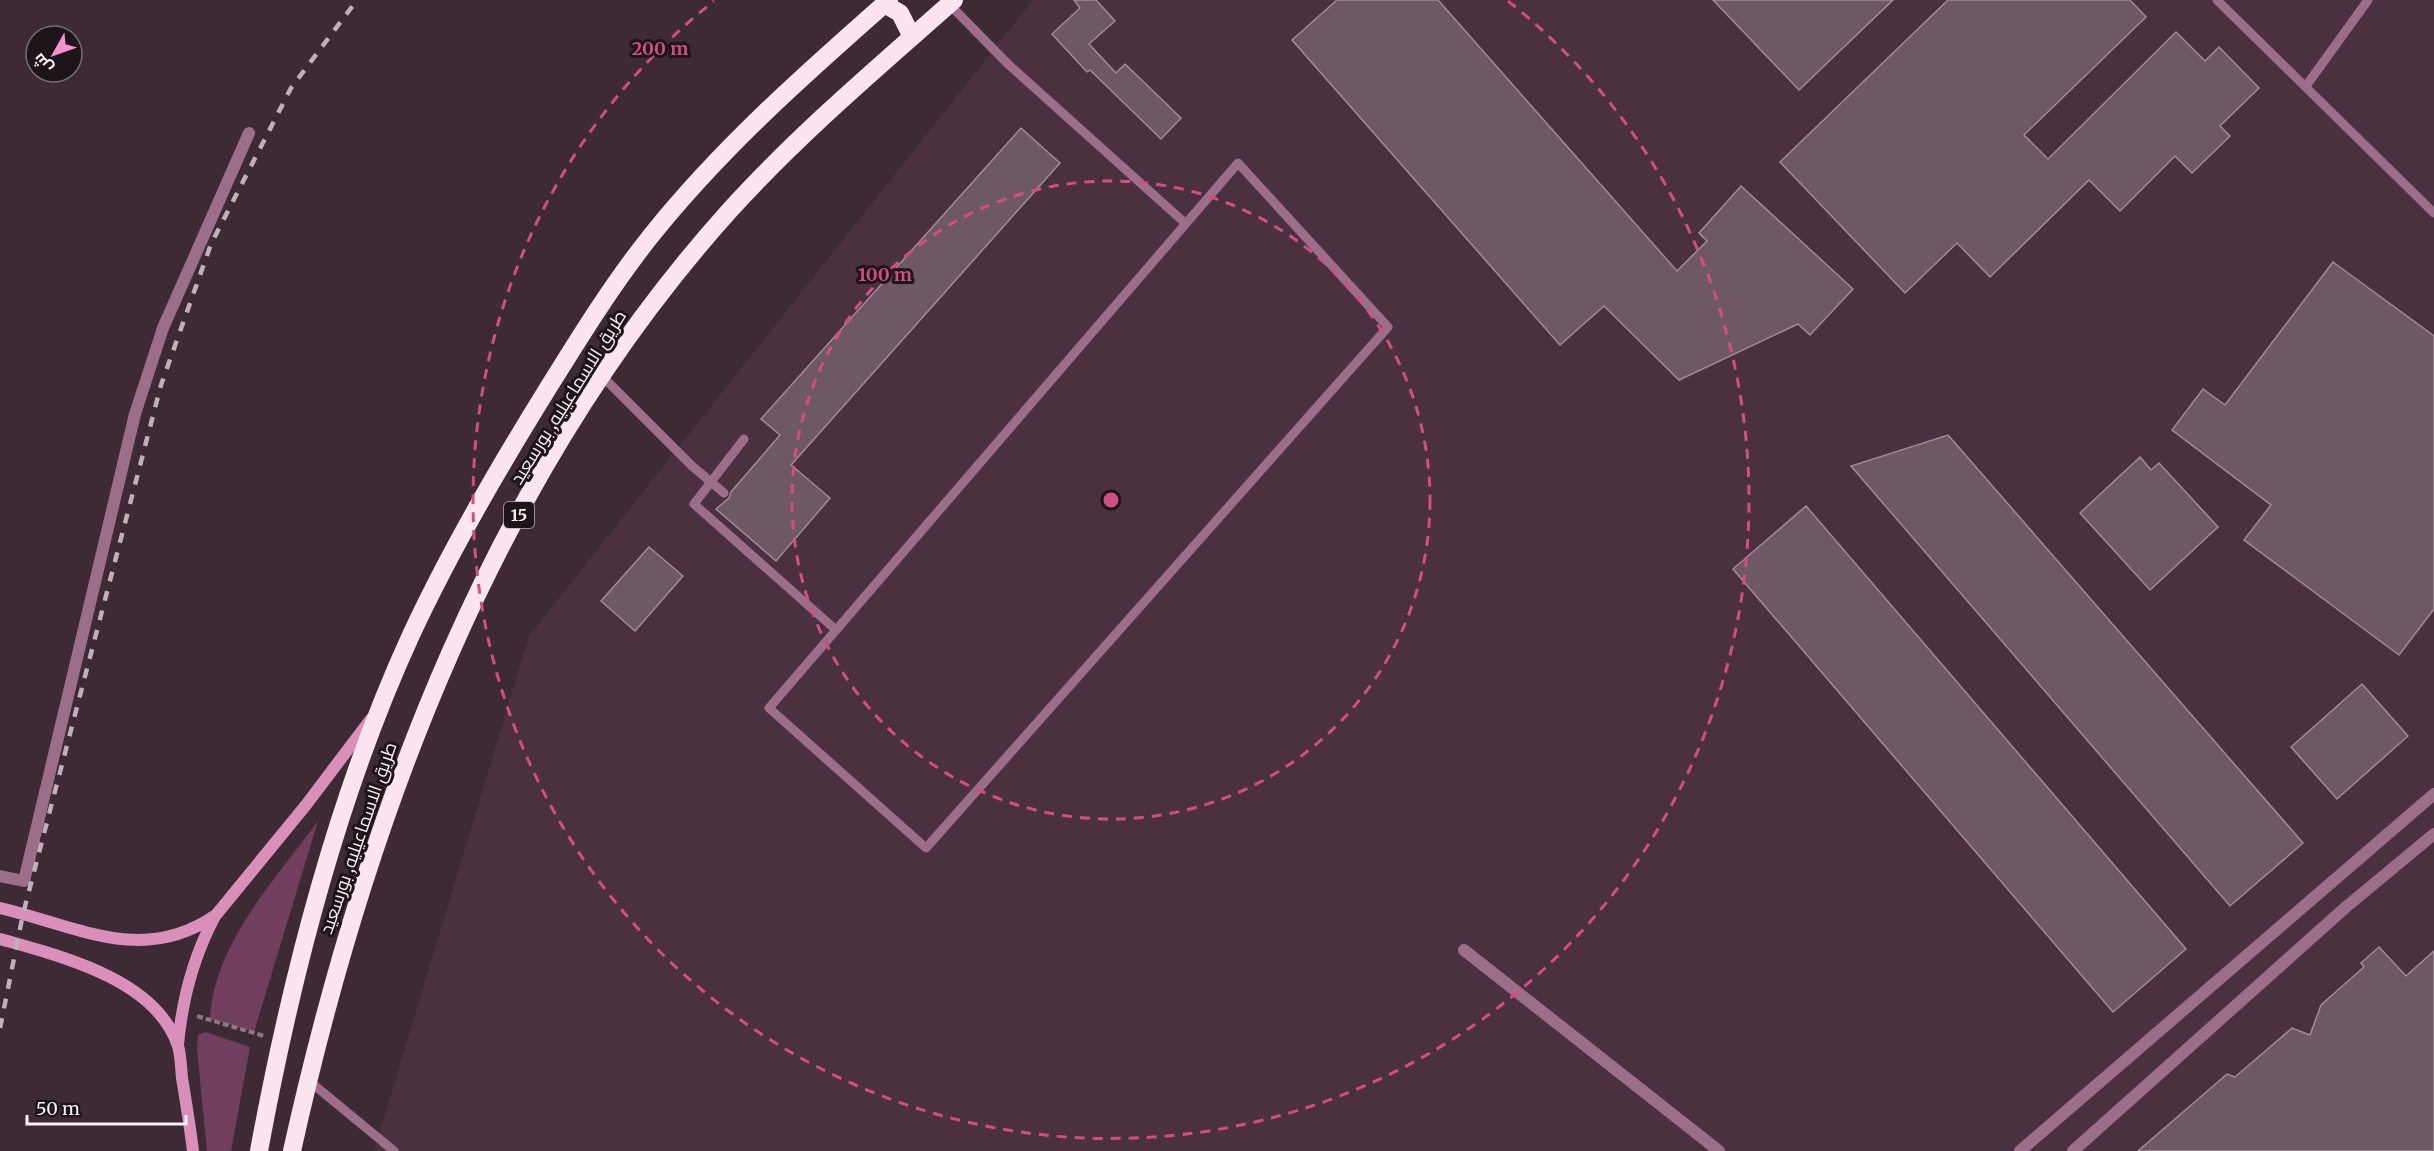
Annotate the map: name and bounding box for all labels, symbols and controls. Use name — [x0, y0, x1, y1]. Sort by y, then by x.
north arrow — [24, 24, 84, 84]
text: 200 m — [632, 37, 688, 60]
text: ش — [28, 49, 57, 78]
text: 100 m — [858, 263, 912, 286]
street label: طريق الاسماعيليه, بورسعيد — [505, 306, 632, 489]
centre of rings — [1101, 490, 1121, 510]
road number: 15 — [504, 502, 534, 528]
street label: طريق الاسماعيليه, بورسعيد — [314, 739, 403, 937]
scale bar — [27, 1088, 186, 1126]
text: 50 m — [36, 1097, 80, 1120]

